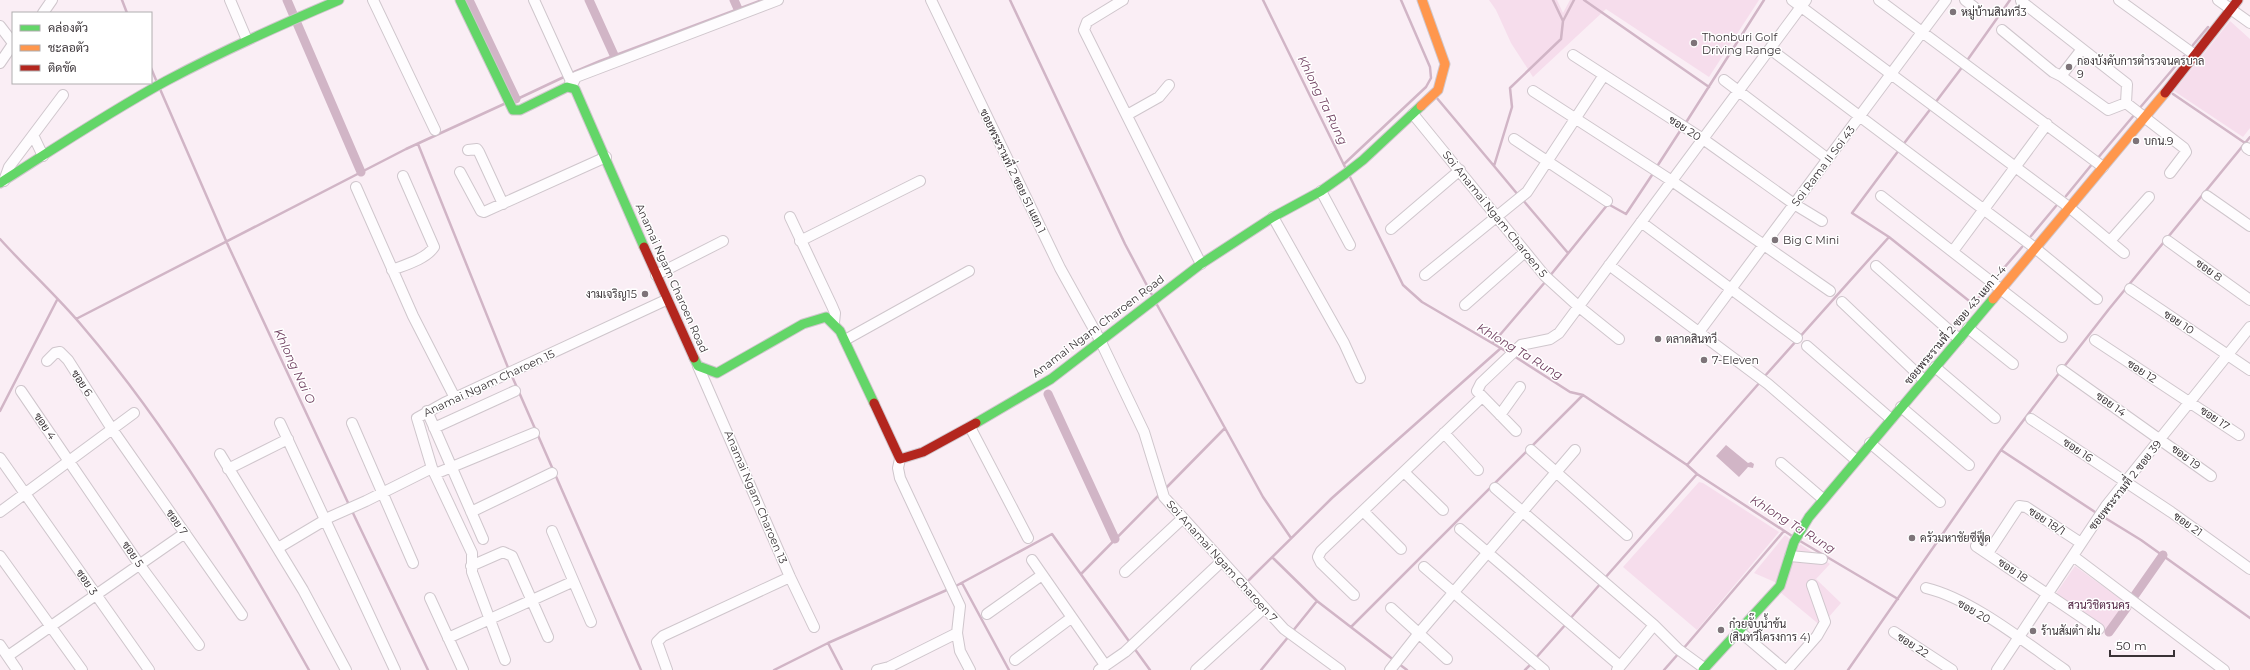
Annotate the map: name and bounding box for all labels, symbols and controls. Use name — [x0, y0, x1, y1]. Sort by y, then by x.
place label: หมู่บ้านสินทวี3 — [1961, 4, 2027, 20]
marker: หมู่บ้านสินทวี3 — [1948, 7, 1958, 17]
legend — [12, 12, 152, 84]
text: คล่องตัว — [48, 20, 88, 35]
place label: Thonburi Golf Driving Range — [1702, 30, 1782, 57]
marker: Thonburi Golf Driving Range — [1689, 38, 1699, 48]
text: ชะลอตัว — [48, 40, 89, 55]
water label: Khlong Ta Rung — [1295, 53, 1351, 147]
place label: กองบังคับการตำรวจนครบาล 9 — [2077, 54, 2204, 81]
text: ติดขัด — [48, 60, 77, 75]
marker: กองบังคับการตำรวจนครบาล 9 — [2064, 62, 2074, 72]
street label: ซอยพระรามที่ 2 ซอย 51 แยก 1 — [977, 105, 1053, 235]
street label: ซอย 20 — [1666, 112, 1704, 144]
street label: Soi Rama II Soi 43 — [1788, 123, 1858, 209]
place label: บกน.9 — [2144, 134, 2174, 148]
marker: บกน.9 — [2131, 136, 2141, 146]
street label: Soi Anamai Ngam Charoen 5 — [1440, 148, 1550, 280]
street label: Anamai Ngam Charoen Road — [633, 201, 711, 355]
place label: Big C Mini — [1783, 233, 1839, 247]
marker: Big C Mini — [1770, 235, 1780, 245]
street label: ซอย 8 — [2193, 256, 2225, 284]
street label: ซอยพระรามที่ 2 ซอย 43 แยก 1-4 — [1898, 259, 2009, 387]
street label: Anamai Ngam Charoen Road — [1029, 272, 1167, 380]
place label: งามเจริญ15 — [586, 287, 637, 301]
marker: งามเจริญ15 — [640, 289, 650, 299]
street label: ซอย 10 — [2161, 307, 2197, 337]
water label: Khlong Ta Rung — [1474, 319, 1566, 383]
water label: Khlong Nai O — [271, 326, 319, 406]
place label: ตลาดสินทวี — [1666, 331, 1717, 346]
marker: ตลาดสินทวี — [1653, 334, 1663, 344]
street label: Anamai Ngam Charoen 15 — [421, 346, 557, 420]
place label: 7-Eleven — [1712, 353, 1759, 367]
marker: 7-Eleven — [1699, 355, 1709, 365]
street label: ซอย 12 — [2125, 356, 2159, 386]
street label: ซอย 6 — [68, 367, 96, 399]
street label: ซอย 14 — [2093, 389, 2129, 420]
street label: ซอย 17 — [2197, 403, 2233, 433]
street label: ซอย 4 — [31, 410, 60, 443]
street label: Anamai Ngam Charoen 13 — [722, 428, 790, 566]
street label: ซอยพระรามที่ 2 ซอย 39 — [2082, 434, 2165, 533]
street label: ซอย 16 — [2060, 435, 2096, 465]
street label: ซอย 19 — [2169, 441, 2204, 473]
water label: Khlong Ta Rung — [1748, 492, 1838, 556]
street label: Soi Anamai Ngam Charoen 7 — [1164, 497, 1280, 625]
street label: ซอย 18/1 — [2026, 504, 2068, 538]
street label: ซอย 7 — [163, 506, 191, 538]
street label: ซอย 21 — [2171, 509, 2205, 539]
place label: ครัวมหาชัยซีฟู็ด — [1920, 529, 1991, 546]
marker: ครัวมหาชัยซีฟู็ด — [1907, 533, 1917, 543]
street label: ซอย 5 — [119, 538, 147, 570]
street label: ซอย 18 — [1995, 555, 2031, 585]
street label: ซอย 3 — [73, 566, 101, 598]
street label: ซอย 20 — [1955, 596, 1993, 626]
park label: สวนวิชิตรนคร — [2068, 598, 2130, 612]
place label: ก๋วยจั๊บน้ำข้น (สินทวีโครงการ 4) — [1729, 613, 1811, 644]
place label: ร้านสัมตำ ฝน — [2041, 624, 2101, 638]
marker: ก๋วยจั๊บน้ำข้น (สินทวีโครงการ 4) — [1716, 625, 1726, 635]
marker: ร้านสัมตำ ฝน — [2028, 626, 2038, 636]
street label: ซอย 22 — [1895, 630, 1931, 660]
scale bar — [2110, 632, 2174, 658]
text: 50 m — [2116, 638, 2147, 653]

